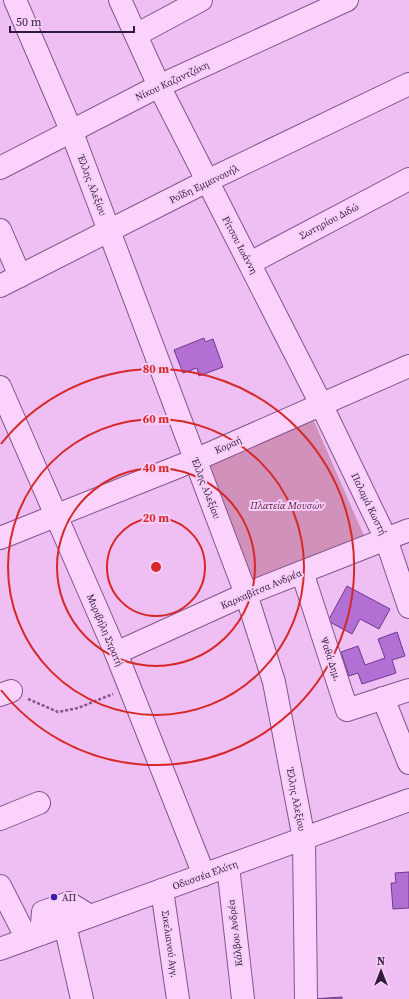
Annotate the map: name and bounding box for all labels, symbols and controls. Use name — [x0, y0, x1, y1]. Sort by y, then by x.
scale bar — [10, 8, 134, 34]
text: 50 m — [16, 14, 42, 30]
street label: Νίκου Καζαντζάκη — [133, 58, 211, 104]
street label: Έλλης Αλεξίου — [74, 152, 110, 218]
street label: Ροΐδη Εμμανουήλ — [167, 161, 242, 206]
street label: Σωτηρίου Διδώ — [297, 200, 361, 242]
street label: Ρίτσου Ιωάννη — [219, 214, 261, 276]
text: 80 m — [143, 361, 169, 377]
text: 60 m — [143, 411, 169, 427]
street label: Κοραή — [213, 433, 243, 457]
street label: Έλλης Αλεξίου — [188, 455, 224, 521]
text: 40 m — [143, 460, 169, 476]
street label: Παλαμά Κωστή — [348, 471, 390, 537]
park label: Πλατεία Μουσών — [249, 499, 324, 512]
text: 20 m — [143, 510, 169, 526]
centre of rings — [149, 560, 163, 574]
street label: Καρκαβίτσα Ανδρέα — [219, 566, 304, 612]
street label: Μυριβήλη Στρατή — [84, 592, 126, 668]
street label: Ψαθά Δημ. — [318, 635, 344, 683]
street label: Έλλης Αλεξίου — [283, 765, 309, 832]
street label: Οδυσσέα Ελύτη — [171, 857, 239, 893]
place label: ΑΠ — [62, 891, 77, 904]
marker: ΑΠ — [49, 892, 59, 902]
street label: Κάλβου Ανδρέα — [224, 898, 246, 967]
street label: Σικελιανού Αγγ. — [159, 910, 181, 978]
north arrow — [361, 951, 401, 991]
text: N — [377, 954, 385, 969]

